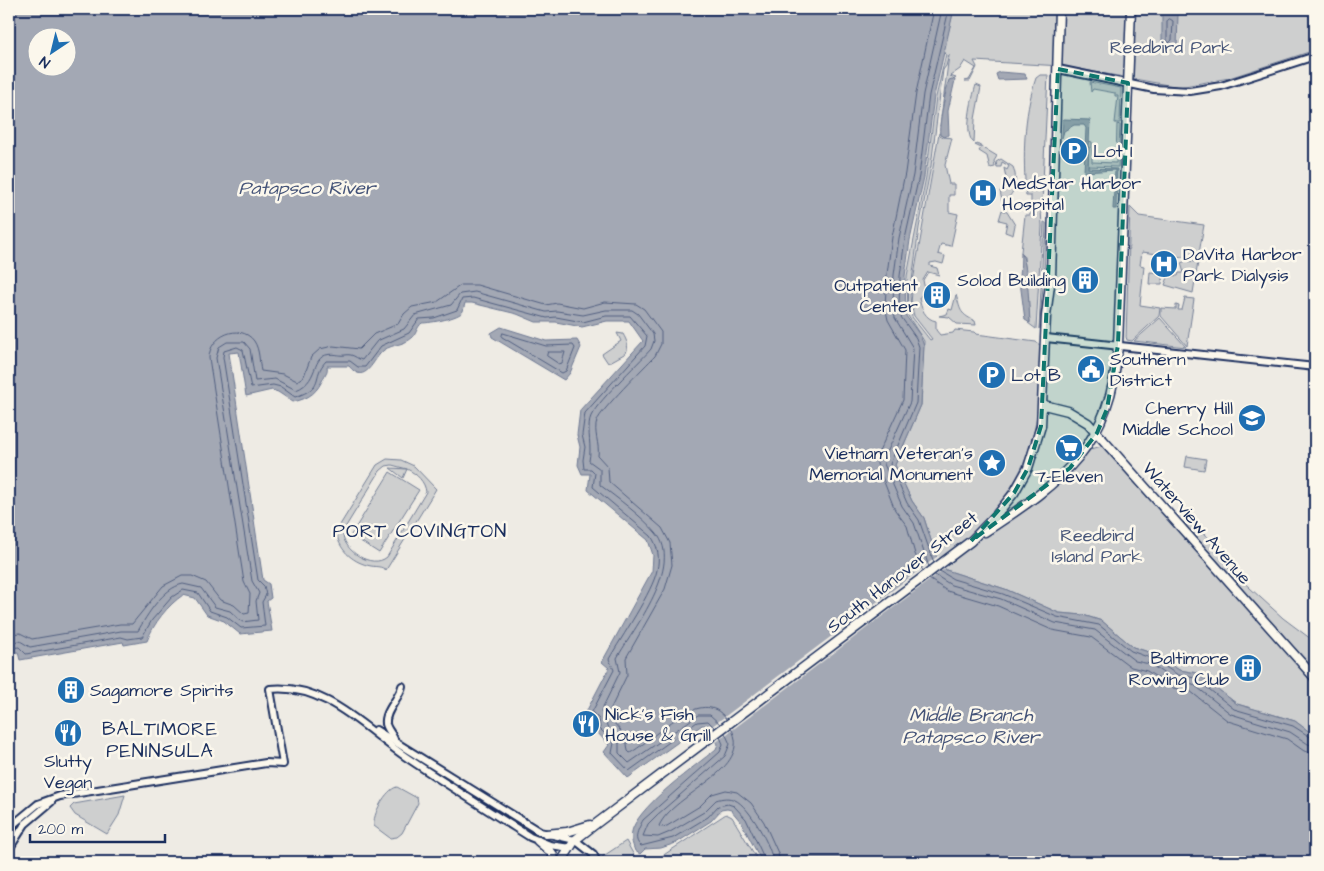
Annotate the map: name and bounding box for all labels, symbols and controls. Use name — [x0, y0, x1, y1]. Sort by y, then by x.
north arrow — [28, 28, 78, 78]
park label: Reedbird Park — [1110, 35, 1232, 60]
text: N — [36, 51, 54, 73]
parking icon: Lot I — [1059, 136, 1089, 166]
place label: Lot I — [1093, 139, 1133, 164]
place label: MedStar Harbor Hospital — [1002, 171, 1141, 217]
water label: Patapsco River — [239, 175, 378, 202]
hospital icon: MedStar Harbor Hospital — [968, 178, 998, 208]
place label: DaVita Harbor Park Dialysis — [1183, 242, 1302, 289]
hospital icon: DaVita Harbor Park Dialysis — [1149, 249, 1179, 279]
building icon: Solod Building — [1070, 265, 1100, 295]
place label: Solod Building — [957, 268, 1066, 294]
place label: Outpatient Center — [834, 273, 919, 319]
building icon: Outpatient Center — [922, 280, 952, 310]
place label: Southern District — [1110, 347, 1186, 393]
public building icon: Southern District — [1076, 354, 1106, 384]
parking icon: Lot B — [977, 360, 1007, 390]
place label: Lot B — [1011, 363, 1061, 388]
place label: Cherry Hill Middle School — [1122, 396, 1233, 442]
school or university icon: Cherry Hill Middle School — [1237, 403, 1267, 433]
supermarket icon: 7-Eleven — [1054, 433, 1084, 463]
place label: Vietnam Veteran's Memorial Monument — [809, 441, 974, 487]
place icon: Vietnam Veteran's Memorial Monument — [977, 448, 1007, 478]
street label: Waterview Avenue — [1136, 457, 1257, 590]
place label: 7-Eleven — [1035, 464, 1103, 489]
street label: South Hanover Street — [822, 505, 984, 639]
district label: PORT COVINGTON — [333, 518, 507, 545]
park label: Reedbird Island Park — [1052, 523, 1142, 569]
place label: Baltimore Rowing Club — [1128, 646, 1229, 693]
building icon: Baltimore Rowing Club — [1233, 653, 1263, 683]
building icon: Sagamore Spirits — [56, 675, 86, 705]
place label: Sagamore Spirits — [90, 678, 233, 704]
place label: Nick's Fish House & Grill — [605, 702, 711, 748]
water label: Middle Branch Patapsco River — [903, 702, 1042, 751]
restaurant icon: Nick's Fish House & Grill — [571, 709, 601, 739]
district label: BALTIMORE PENINSULA — [102, 716, 218, 765]
restaurant icon: Slutty Vegan — [53, 718, 83, 748]
place label: Slutty Vegan — [44, 749, 92, 796]
scale bar — [30, 811, 165, 843]
text: 200 m — [38, 819, 84, 840]

